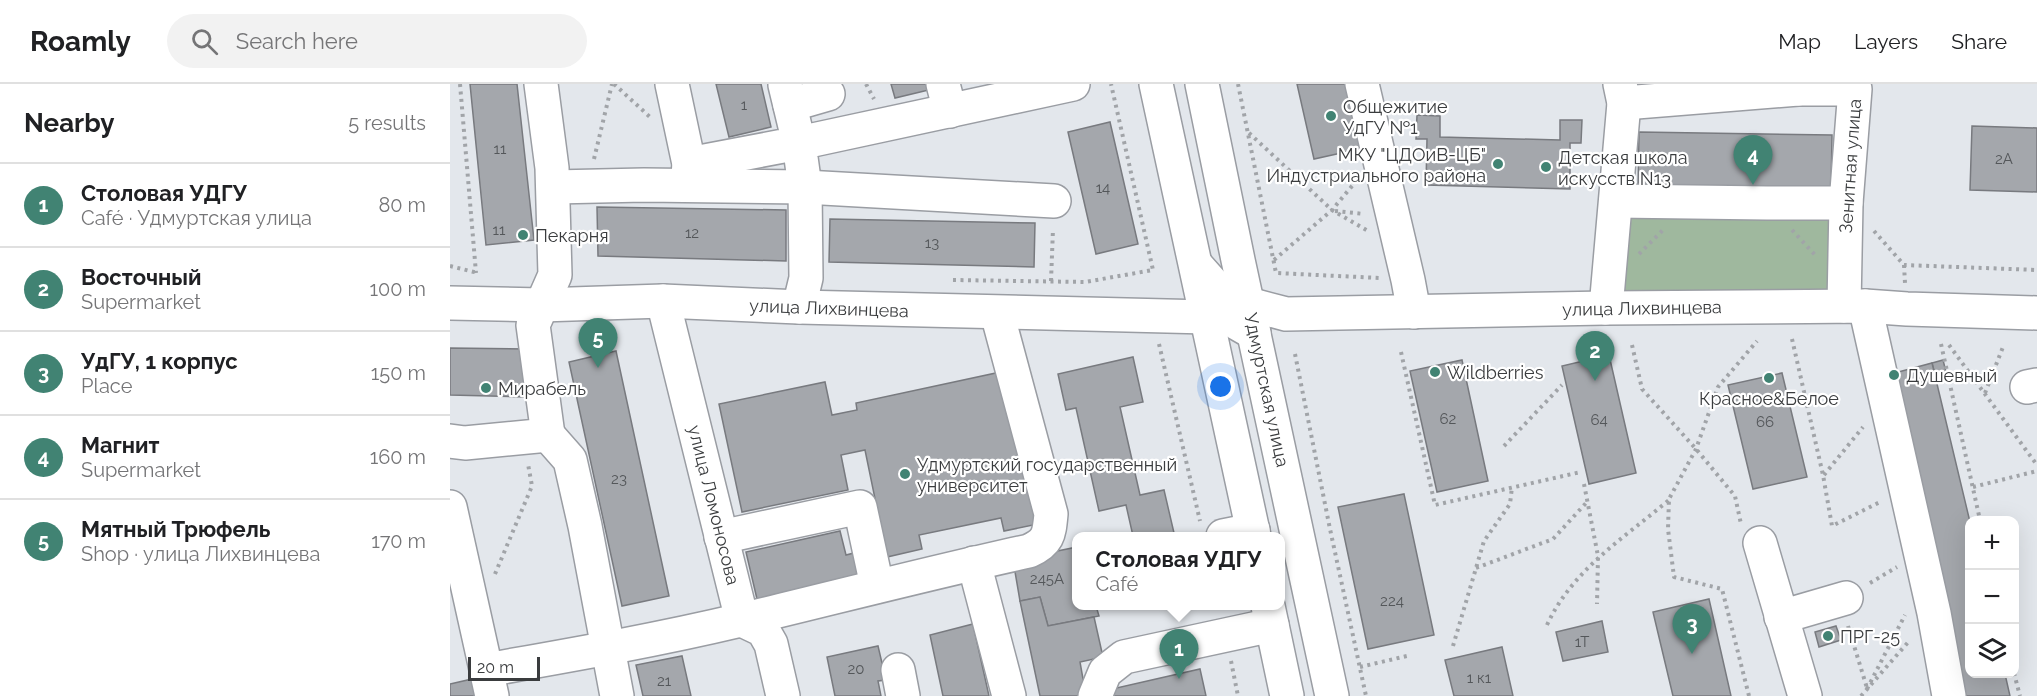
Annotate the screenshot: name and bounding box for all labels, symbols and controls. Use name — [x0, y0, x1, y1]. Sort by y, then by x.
search box — [167, 14, 587, 68]
text: Roamly — [30, 25, 131, 58]
icon: search — [188, 25, 221, 58]
text: Search here — [236, 28, 358, 54]
text: Map — [1778, 29, 1821, 54]
text: Layers — [1854, 29, 1918, 54]
text: Share — [1951, 29, 2007, 54]
house number: 1 — [741, 96, 748, 114]
place label: Общежитие УдГУ №1 — [1343, 96, 1448, 138]
street label: Зенитная улица — [1835, 98, 1865, 234]
text: Nearby — [24, 108, 114, 138]
marker: Общежитие УдГУ №1 — [1324, 109, 1338, 123]
text: 5 results — [348, 111, 426, 135]
pin: 4 — [1734, 135, 1772, 185]
house number: 11 — [494, 140, 507, 158]
place label: МКУ "ЦДОиВ-ЦБ" Индустриального района — [1266, 144, 1486, 186]
place label: Детская школа искусств N13 — [1558, 147, 1688, 189]
house number: 2А — [1995, 150, 2013, 168]
marker: МКУ "ЦДОиВ-ЦБ" Индустриального района — [1491, 157, 1505, 171]
marker: Детская школа искусств N13 — [1539, 160, 1553, 174]
house number: 14 — [1096, 179, 1110, 197]
text: Столовая УДГУ — [81, 180, 247, 206]
text: 1 — [39, 193, 48, 217]
text: 80 m — [378, 193, 426, 217]
text: Café · Удмуртская улица — [81, 206, 312, 230]
house number: 11 — [493, 221, 506, 239]
house number: 12 — [685, 224, 699, 242]
place label: Пекарня — [535, 225, 608, 246]
marker: Пекарня — [516, 228, 530, 242]
house number: 13 — [925, 234, 939, 252]
text: Восточный — [81, 264, 202, 290]
text: 2 — [38, 277, 49, 301]
text: 100 m — [369, 277, 426, 301]
text: Supermarket — [81, 290, 201, 314]
street label: улица Лихвинцева — [749, 295, 909, 321]
street label: улица Лихвинцева — [1562, 296, 1722, 320]
street label: Удмуртская улица — [1240, 311, 1294, 469]
pin: 5 — [578, 318, 618, 368]
pin: 2 — [1576, 332, 1614, 381]
text: УдГУ, 1 корпус — [81, 348, 238, 374]
text: 3 — [38, 361, 49, 385]
text: 150 m — [371, 361, 426, 385]
place label: Wildberries — [1447, 362, 1544, 383]
marker: Wildberries — [1428, 365, 1442, 379]
place label: Душевный — [1906, 365, 1997, 386]
marker: Душевный — [1887, 368, 1901, 382]
marker: Красное&Белое — [1762, 371, 1776, 385]
your location — [1206, 372, 1235, 401]
text: Place — [81, 374, 132, 398]
place label: Мирабель — [498, 378, 586, 399]
marker: Мирабель — [479, 381, 493, 395]
place label: Красное&Белое — [1699, 388, 1839, 409]
house number: 62 — [1440, 410, 1457, 428]
house number: 64 — [1590, 411, 1608, 429]
house number: 66 — [1756, 413, 1774, 431]
street label: улица Ломоносова — [684, 423, 744, 587]
text: Магнит — [81, 432, 160, 458]
text: 4 — [38, 445, 49, 469]
text: 160 m — [370, 445, 426, 469]
place label: Удмуртский государственный университет — [917, 454, 1177, 496]
text: Supermarket — [81, 458, 201, 482]
marker: Удмуртский государственный университет — [898, 467, 912, 481]
house number: 23 — [611, 470, 627, 488]
text: Мятный Трюфель — [81, 516, 270, 542]
map controls — [1965, 516, 2019, 678]
button: + — [1965, 516, 2019, 570]
text: 5 — [38, 529, 49, 553]
text: 170 m — [371, 529, 426, 553]
popup — [1072, 532, 1285, 610]
text: Shop · улица Лихвинцева — [81, 542, 320, 566]
text: Столовая УДГУ — [1096, 546, 1261, 572]
house number: 245А — [1030, 570, 1064, 588]
button: − — [1965, 570, 2019, 624]
text: Café — [1096, 572, 1138, 596]
house number: 224 — [1380, 592, 1404, 610]
pin: 3 — [1672, 604, 1712, 654]
button: layers — [1965, 624, 2019, 678]
place label: ПРГ-25 — [1840, 626, 1900, 647]
marker: ПРГ-25 — [1821, 629, 1835, 643]
pin: 1 — [1160, 630, 1198, 679]
house number: 1Т — [1575, 633, 1589, 651]
scale bar — [468, 654, 540, 682]
text: 20 m — [477, 658, 514, 677]
house number: 20 — [848, 660, 865, 678]
house number: 1 к1 — [1467, 669, 1492, 687]
house number: 21 — [657, 672, 672, 690]

